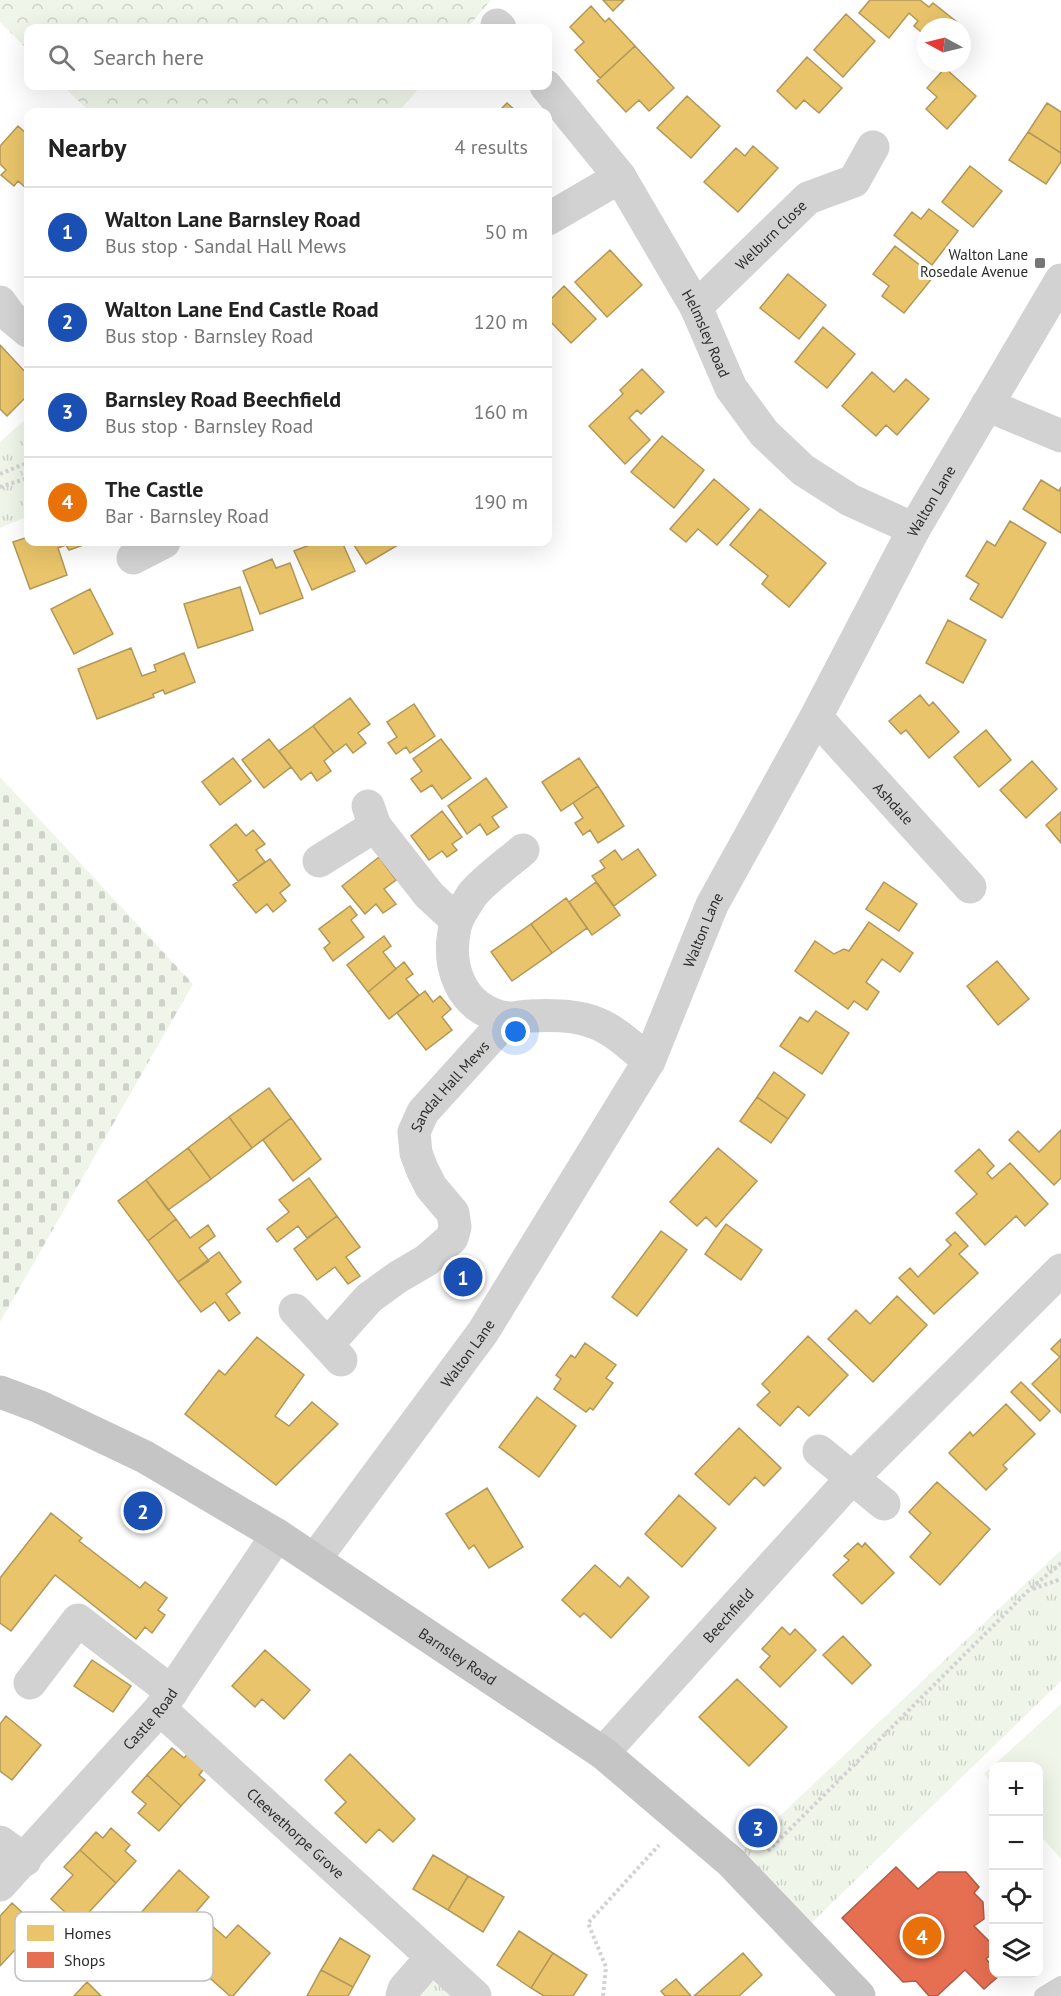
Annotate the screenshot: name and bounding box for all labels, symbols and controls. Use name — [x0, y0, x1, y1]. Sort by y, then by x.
north arrow — [917, 18, 971, 72]
search box — [24, 24, 552, 90]
icon: search — [45, 41, 78, 74]
text: Search here — [93, 43, 204, 71]
text: Nearby — [48, 131, 126, 164]
text: 4 results — [455, 134, 528, 160]
street label: Welburn Close — [731, 195, 810, 273]
text: Walton Lane Barnsley Road — [105, 205, 361, 233]
text: 1 — [62, 219, 73, 245]
text: 50 m — [485, 219, 528, 245]
text: Bus stop · Sandal Hall Mews — [105, 233, 346, 259]
place label: Walton Lane Rosedale Avenue — [920, 245, 1028, 281]
marker: Walton Lane Rosedale Avenue — [1033, 256, 1047, 270]
street label: Helmsley Road — [678, 286, 735, 380]
text: Walton Lane End Castle Road — [105, 295, 379, 323]
text: 2 — [62, 309, 73, 335]
text: 120 m — [474, 309, 528, 335]
text: Bus stop · Barnsley Road — [105, 323, 313, 349]
text: Barnsley Road Beechfield — [105, 385, 341, 413]
text: 3 — [62, 399, 73, 425]
text: 160 m — [474, 399, 528, 425]
text: Bus stop · Barnsley Road — [105, 413, 313, 439]
street label: Walton Lane — [902, 462, 959, 540]
text: The Castle — [105, 475, 204, 503]
text: 4 — [62, 489, 73, 515]
text: 190 m — [474, 489, 528, 515]
text: Bar · Barnsley Road — [105, 503, 269, 529]
street label: Ashdale — [870, 778, 918, 828]
street label: Walton Lane — [678, 889, 727, 970]
your location — [501, 1017, 530, 1046]
street label: Sandal Hall Mews — [406, 1036, 493, 1135]
pin: 1 — [444, 1254, 482, 1300]
street label: Walton Lane — [436, 1316, 498, 1391]
pin: 2 — [124, 1488, 162, 1534]
street label: Beechfield — [698, 1584, 757, 1646]
street label: Barnsley Road — [415, 1623, 501, 1689]
street label: Castle Road — [118, 1684, 181, 1753]
map controls — [989, 1762, 1043, 1978]
button: + — [989, 1762, 1043, 1816]
street label: Cleevethorpe Grove — [243, 1784, 349, 1882]
pin: 3 — [738, 1806, 777, 1850]
button: − — [989, 1816, 1043, 1870]
button: locate — [989, 1870, 1043, 1924]
legend — [15, 1912, 213, 1981]
pin: 4 — [902, 1914, 942, 1958]
text: Homes — [64, 1923, 111, 1943]
button: layers — [989, 1924, 1043, 1978]
text: Shops — [64, 1950, 105, 1970]

